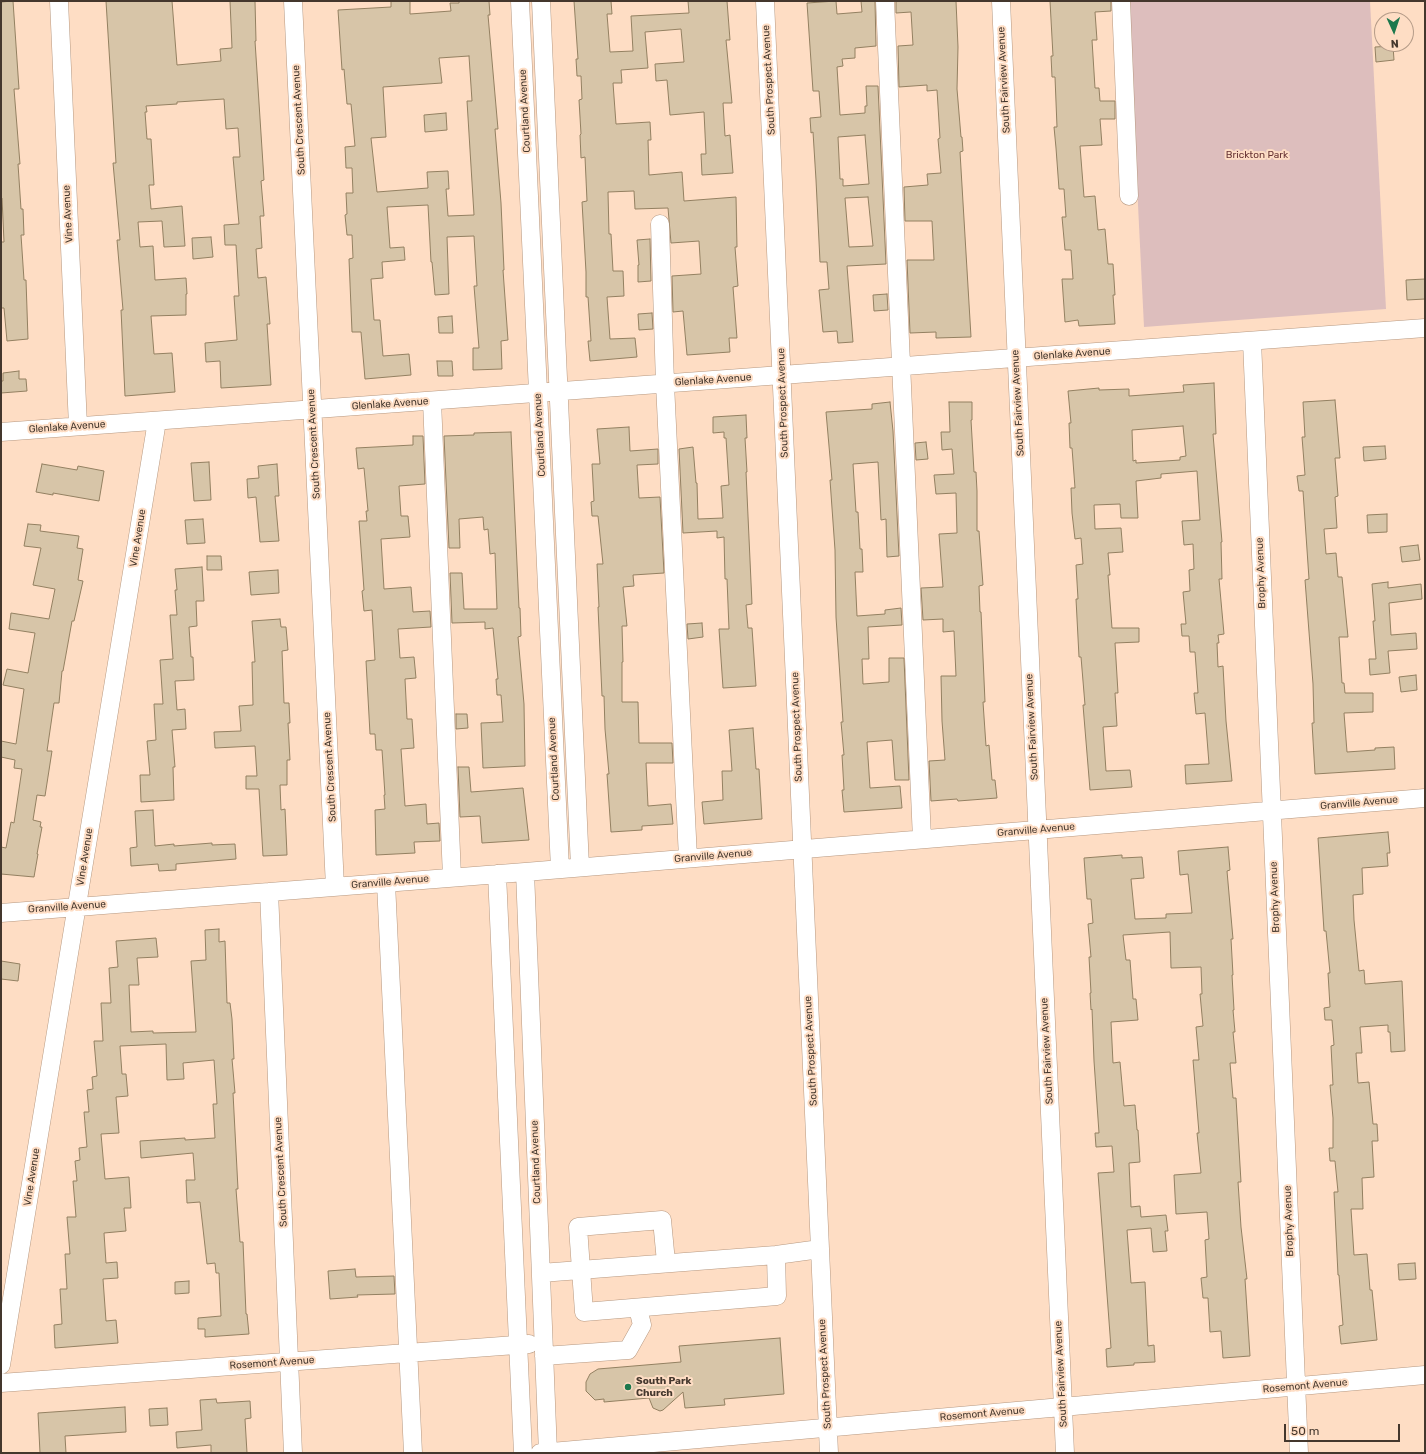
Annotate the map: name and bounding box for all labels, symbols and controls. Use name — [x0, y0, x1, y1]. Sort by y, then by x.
north arrow — [1374, 12, 1414, 52]
street label: South Prospect Avenue — [760, 25, 778, 135]
street label: South Fairview Avenue — [995, 26, 1013, 134]
text: N — [1390, 37, 1399, 50]
street label: South Crescent Avenue — [290, 65, 308, 175]
street label: Courtland Avenue — [517, 69, 533, 153]
park label: Brickton Park — [1226, 149, 1288, 161]
street label: Vine Avenue — [60, 185, 76, 243]
street label: Glenlake Avenue — [1033, 345, 1111, 363]
street label: South Prospect Avenue — [775, 348, 791, 458]
street label: South Fairview Avenue — [1009, 349, 1027, 457]
street label: Glenlake Avenue — [674, 371, 752, 389]
street label: South Crescent Avenue — [305, 389, 323, 499]
street label: Courtland Avenue — [532, 393, 548, 477]
street label: Glenlake Avenue — [351, 395, 429, 413]
street label: Glenlake Avenue — [28, 418, 106, 436]
street label: Vine Avenue — [128, 508, 148, 568]
street label: Brophy Avenue — [1254, 537, 1268, 609]
street label: South Prospect Avenue — [789, 672, 805, 782]
street label: South Fairview Avenue — [1023, 673, 1041, 781]
street label: South Crescent Avenue — [321, 712, 339, 822]
street label: Courtland Avenue — [546, 717, 562, 801]
street label: Granville Avenue — [1320, 794, 1398, 812]
street label: Granville Avenue — [997, 821, 1075, 839]
street label: Vine Avenue — [75, 827, 95, 887]
street label: Granville Avenue — [674, 847, 752, 865]
street label: Brophy Avenue — [1268, 861, 1282, 933]
street label: Granville Avenue — [351, 873, 429, 891]
street label: Granville Avenue — [28, 898, 106, 916]
street label: South Prospect Avenue — [802, 996, 820, 1106]
street label: South Fairview Avenue — [1038, 997, 1056, 1105]
street label: South Crescent Avenue — [272, 1117, 290, 1227]
street label: Courtland Avenue — [529, 1120, 543, 1204]
street label: Vine Avenue — [22, 1147, 42, 1207]
street label: Brophy Avenue — [1282, 1185, 1296, 1257]
street label: South Prospect Avenue — [816, 1319, 834, 1429]
street label: South Fairview Avenue — [1052, 1320, 1070, 1428]
street label: Rosemont Avenue — [229, 1354, 315, 1372]
place label: South Park Church — [636, 1375, 691, 1398]
street label: Rosemont Avenue — [1262, 1376, 1348, 1396]
marker: South Park Church — [623, 1382, 633, 1392]
street label: Rosemont Avenue — [939, 1404, 1025, 1424]
scale bar — [1286, 1416, 1402, 1442]
text: 50 m — [1291, 1424, 1319, 1438]

